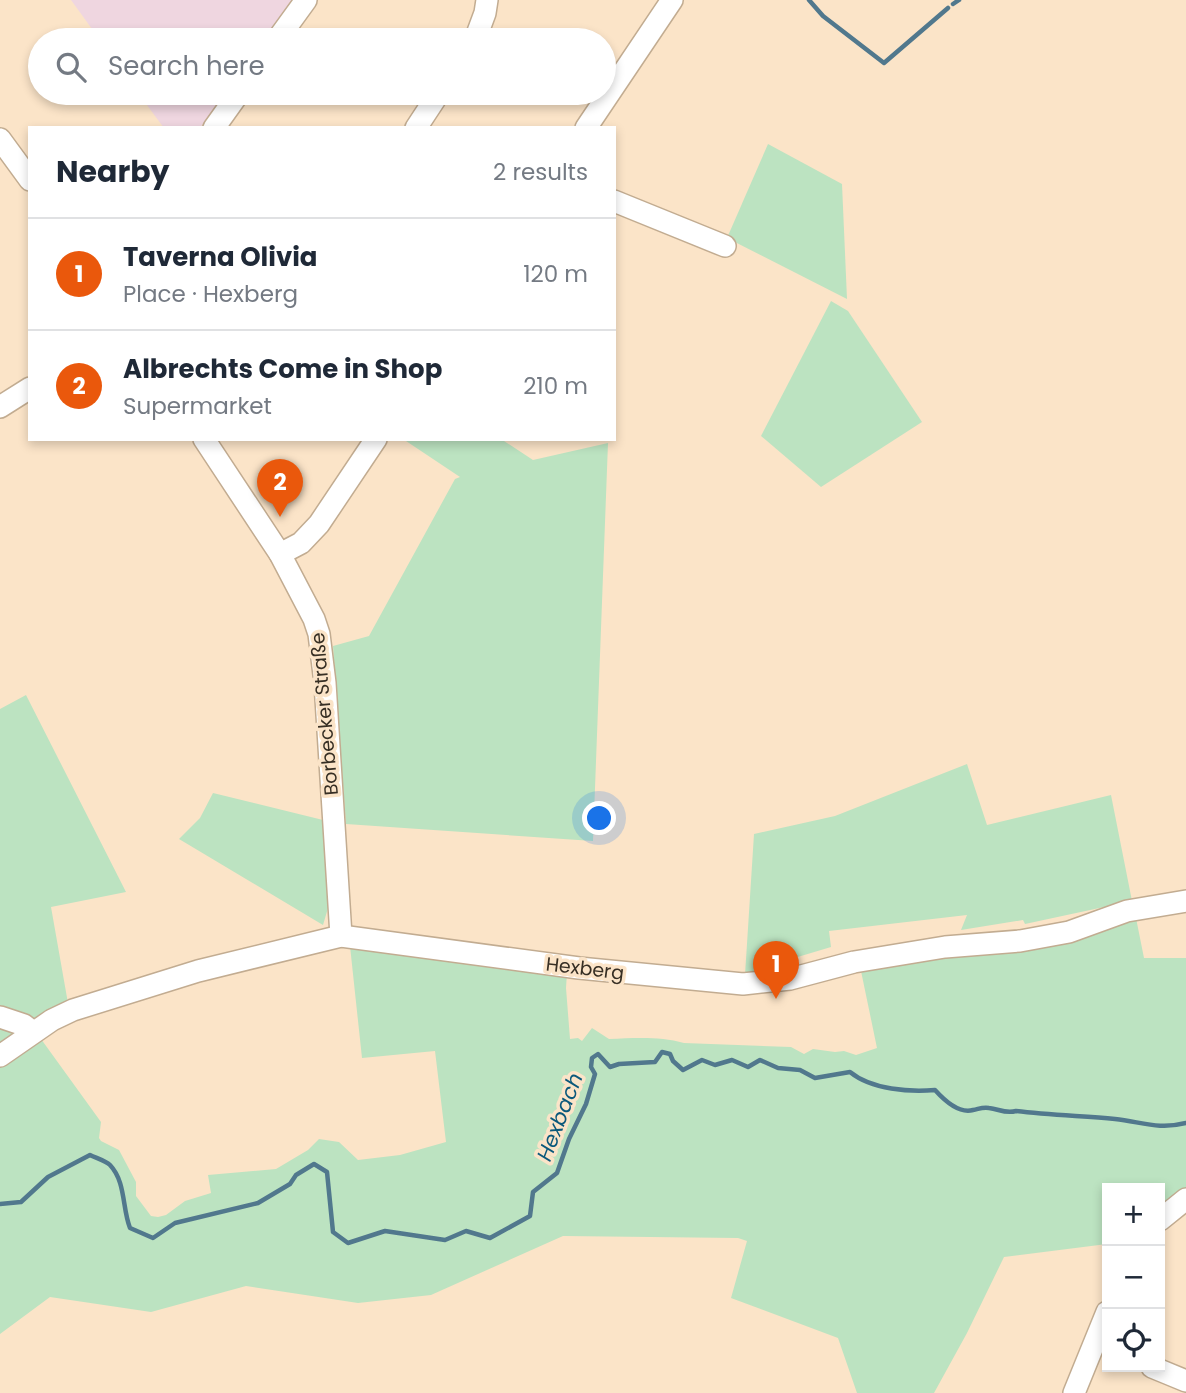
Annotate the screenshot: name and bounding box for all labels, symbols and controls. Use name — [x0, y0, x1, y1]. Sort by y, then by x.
search box — [28, 28, 616, 105]
icon: search — [52, 48, 90, 86]
text: Search here — [108, 48, 265, 84]
text: Nearby — [56, 150, 170, 193]
text: 2 results — [493, 156, 588, 188]
text: Taverna Olivia — [123, 239, 318, 275]
text: 1 — [75, 258, 83, 290]
text: 120 m — [523, 258, 588, 290]
text: Place · Hexberg — [123, 278, 298, 310]
text: Albrechts Come in Shop — [123, 351, 442, 387]
text: 2 — [72, 370, 86, 402]
text: 210 m — [523, 370, 588, 402]
text: Supermarket — [123, 390, 272, 422]
pin: 2 — [257, 459, 303, 517]
street label: Borbecker Straße — [304, 631, 345, 797]
your location — [582, 801, 616, 835]
pin: 1 — [753, 941, 799, 999]
street label: Hexberg — [544, 950, 626, 987]
water label: Hexbach — [529, 1069, 590, 1165]
map controls — [1102, 1183, 1165, 1372]
button: + — [1102, 1183, 1165, 1246]
button: − — [1102, 1246, 1165, 1309]
button: locate — [1102, 1309, 1165, 1372]

